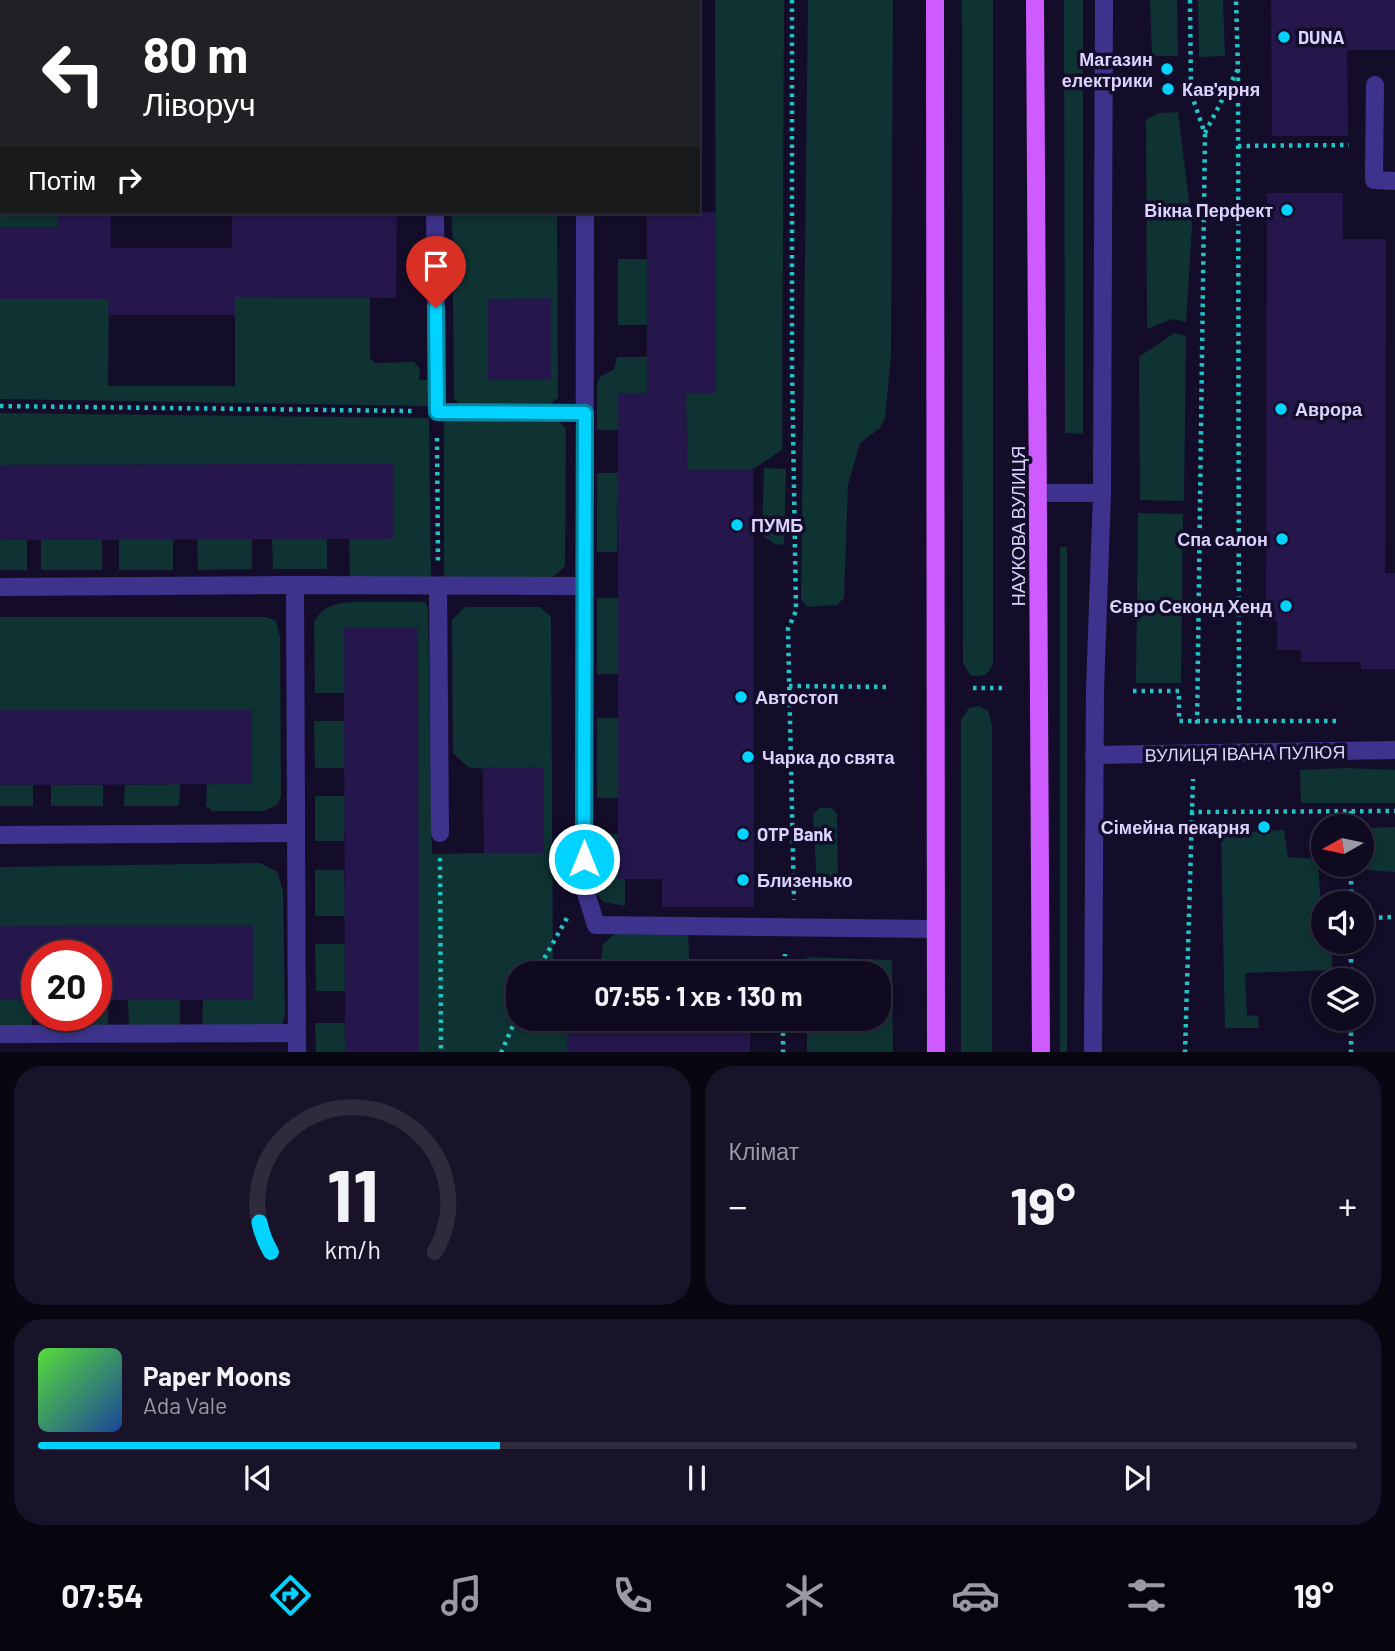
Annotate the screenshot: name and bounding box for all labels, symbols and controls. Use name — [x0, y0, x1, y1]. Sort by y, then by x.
text: 80 m — [143, 24, 248, 83]
place label: DUNA — [1298, 26, 1345, 48]
icon: left — [28, 28, 119, 119]
marker: DUNA — [1276, 29, 1292, 45]
place label: Магазин електрики — [1062, 48, 1153, 91]
marker: Магазин електрики — [1159, 61, 1175, 77]
place label: Кав'ярня — [1182, 78, 1260, 100]
marker: Кав'ярня — [1160, 81, 1176, 97]
text: Ліворуч — [143, 84, 256, 122]
icon: right — [110, 161, 148, 199]
text: Потім — [28, 164, 96, 195]
place label: Вікна Перфект — [1144, 199, 1273, 221]
marker: Вікна Перфект — [1279, 202, 1295, 218]
pin — [406, 236, 466, 308]
icon: arrive — [417, 247, 455, 285]
place label: Аврора — [1295, 398, 1363, 420]
marker: Аврора — [1273, 401, 1289, 417]
street label: НАУКОВА ВУЛИЦЯ — [1007, 446, 1029, 606]
place label: ПУМБ — [751, 514, 803, 536]
marker: ПУМБ — [729, 517, 745, 533]
place label: Спа салон — [1177, 528, 1268, 550]
marker: Спа салон — [1274, 531, 1290, 547]
place label: Євро Секонд Хенд — [1110, 595, 1273, 617]
marker: Євро Секонд Хенд — [1278, 598, 1294, 614]
place label: Автостоп — [755, 686, 839, 708]
marker: Автостоп — [733, 689, 749, 705]
street label: ВУЛИЦЯ ІВАНА ПУЛЮЯ — [1144, 740, 1346, 766]
place label: Чарка до свята — [762, 746, 895, 768]
marker: Чарка до свята — [740, 749, 756, 765]
north arrow — [1311, 814, 1374, 877]
map controls — [1311, 814, 1374, 1031]
place label: Сімейна пекарня — [1101, 816, 1250, 838]
marker: Сімейна пекарня — [1256, 819, 1272, 835]
position arrow — [547, 822, 621, 896]
place label: OTP Bank — [757, 823, 833, 845]
marker: OTP Bank — [735, 826, 751, 842]
place label: Близенько — [757, 869, 853, 891]
marker: Близенько — [735, 872, 751, 888]
button: sound — [1311, 891, 1374, 954]
speed limit sign: 20 — [21, 940, 112, 1031]
button: layers — [1311, 968, 1374, 1031]
text: 07:55 · 1 хв · 130 m — [594, 980, 803, 1011]
text: Клімат — [729, 1137, 799, 1165]
text: 11 — [326, 1149, 378, 1237]
text: 19° — [1010, 1173, 1076, 1235]
text: − — [729, 1182, 748, 1228]
text: + — [1338, 1182, 1357, 1228]
text: km/h — [324, 1233, 381, 1263]
text: Paper Moons — [143, 1360, 291, 1391]
text: Ada Vale — [143, 1391, 227, 1419]
icon: previous — [239, 1459, 277, 1497]
icon: pause — [678, 1459, 716, 1497]
icon: next — [1118, 1459, 1156, 1497]
icon: directions — [266, 1571, 315, 1620]
icon: music — [437, 1571, 486, 1620]
icon: phone — [608, 1571, 657, 1620]
icon: climate — [780, 1571, 829, 1620]
icon: car — [951, 1571, 1000, 1620]
icon: filters — [1122, 1571, 1171, 1620]
text: 07:54 — [61, 1576, 144, 1614]
text: 19° — [1293, 1576, 1334, 1614]

